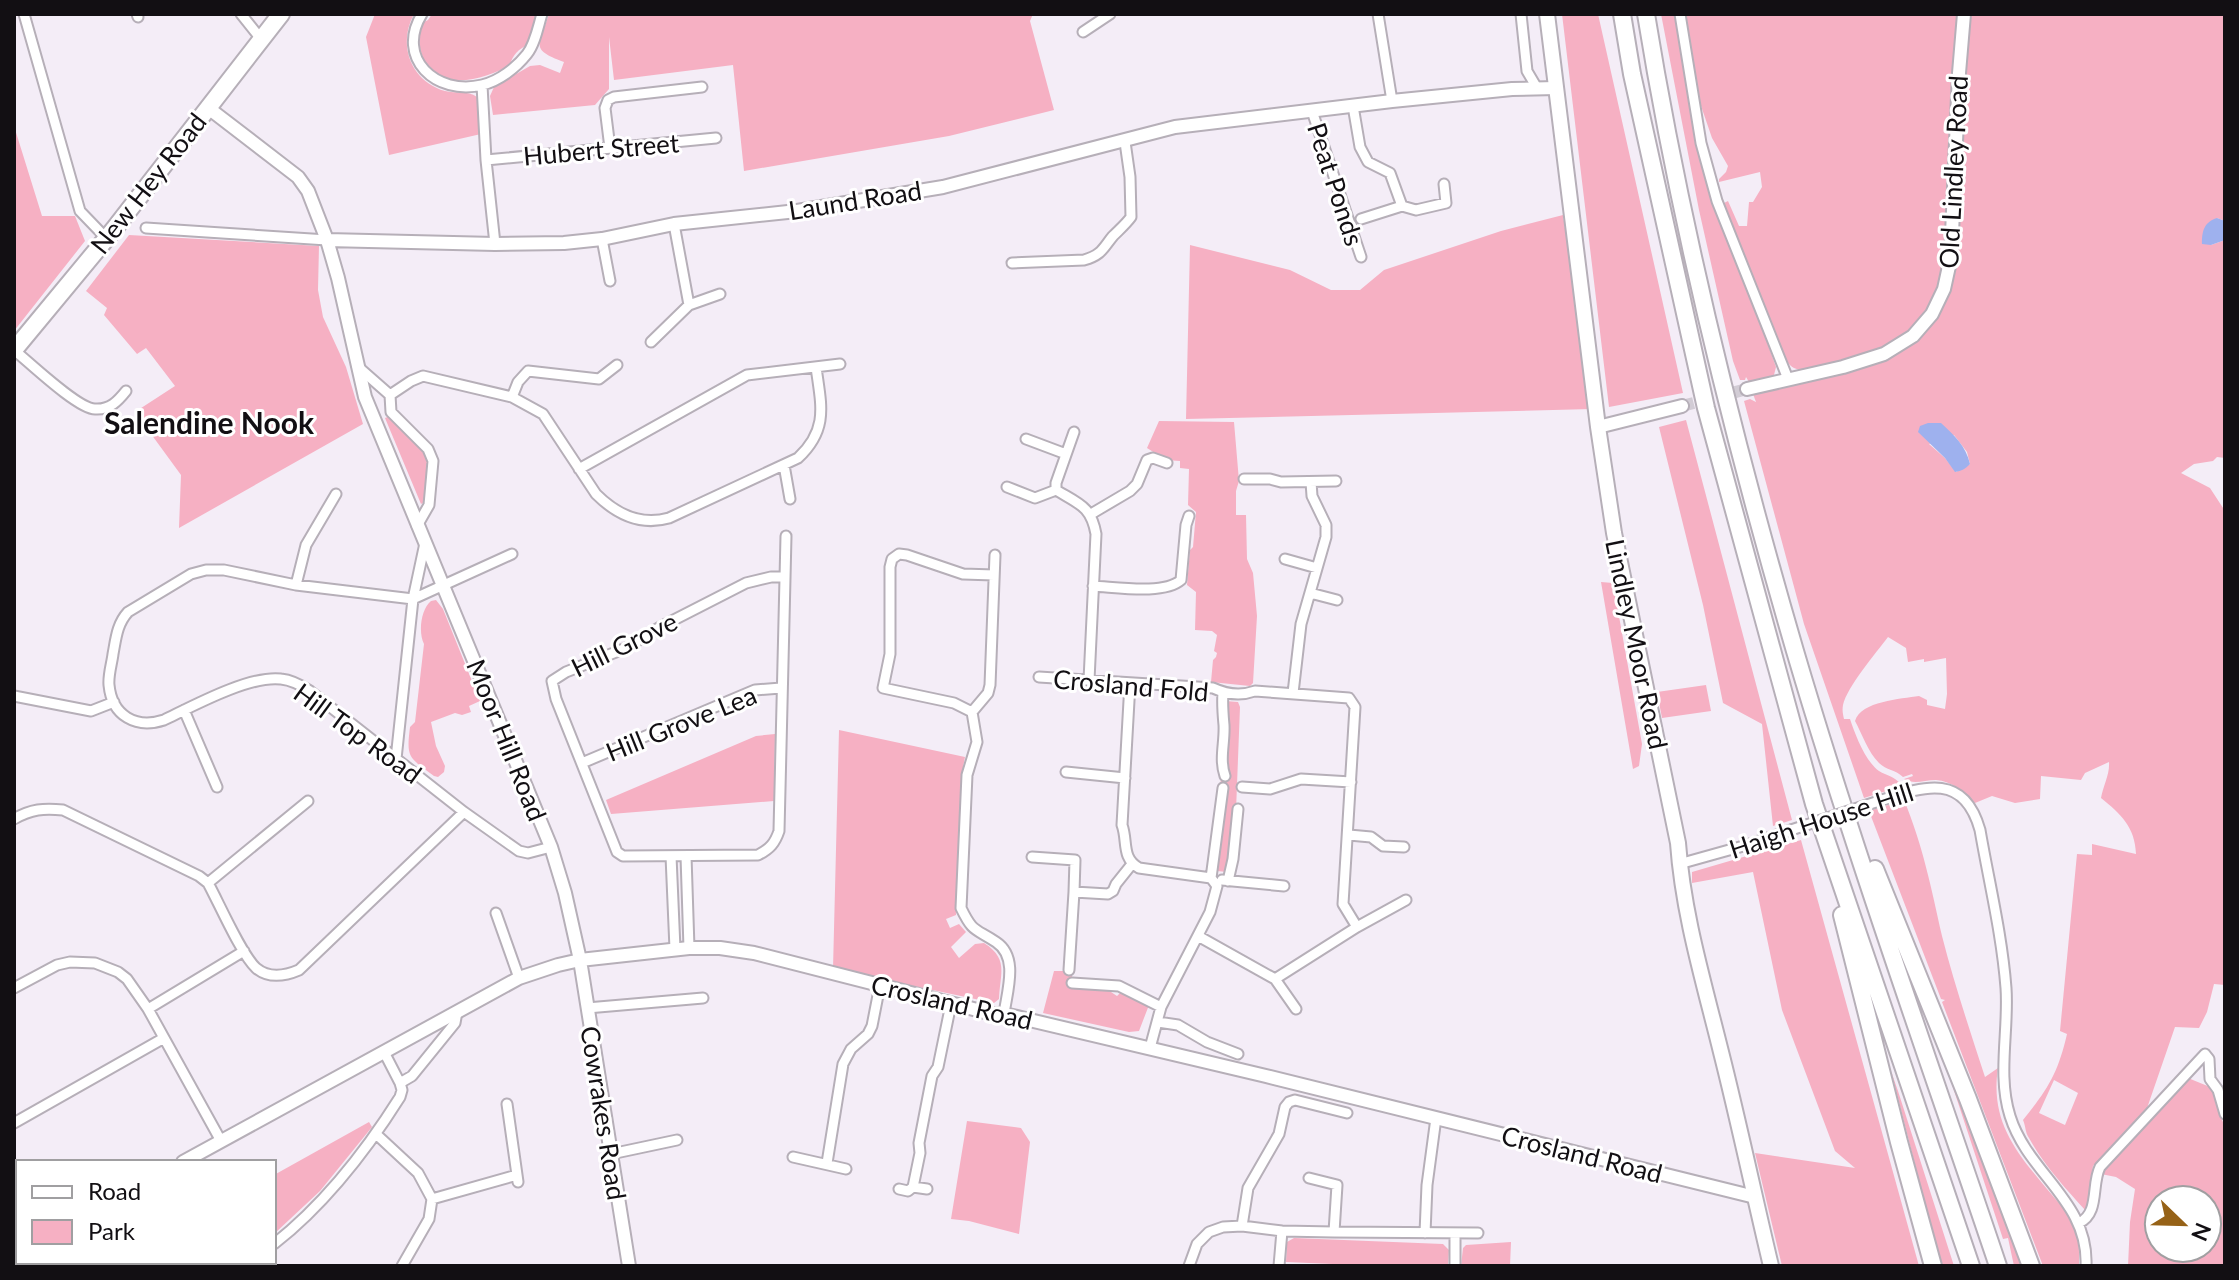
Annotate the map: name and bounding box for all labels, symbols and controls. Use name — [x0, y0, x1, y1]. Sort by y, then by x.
street label: Old Lindley Road — [1932, 75, 1974, 269]
street label: New Hey Road — [83, 106, 213, 260]
street label: Peat Ponds — [1301, 118, 1371, 250]
street label: Hubert Street — [522, 126, 681, 172]
street label: Laund Road — [786, 174, 924, 226]
district label: Salendine Nook — [104, 404, 315, 440]
street label: Lindley Moor Road — [1599, 536, 1675, 752]
street label: Hill Grove — [566, 605, 682, 683]
street label: Moor Hill Road — [460, 655, 554, 825]
street label: Crosland Fold — [1052, 662, 1210, 708]
street label: Hill Top Road — [288, 676, 428, 790]
street label: Hill Grove Lea — [601, 678, 761, 768]
street label: Haigh House Hill — [1725, 775, 1917, 865]
street label: Crosland Road — [868, 968, 1036, 1036]
street label: Cowrakes Road — [574, 1024, 634, 1202]
street label: Crosland Road — [1498, 1119, 1666, 1189]
legend — [16, 1160, 276, 1264]
text: Road — [88, 1176, 141, 1205]
north arrow — [2143, 1184, 2223, 1264]
text: Park — [88, 1216, 136, 1245]
text: N — [2186, 1219, 2218, 1245]

